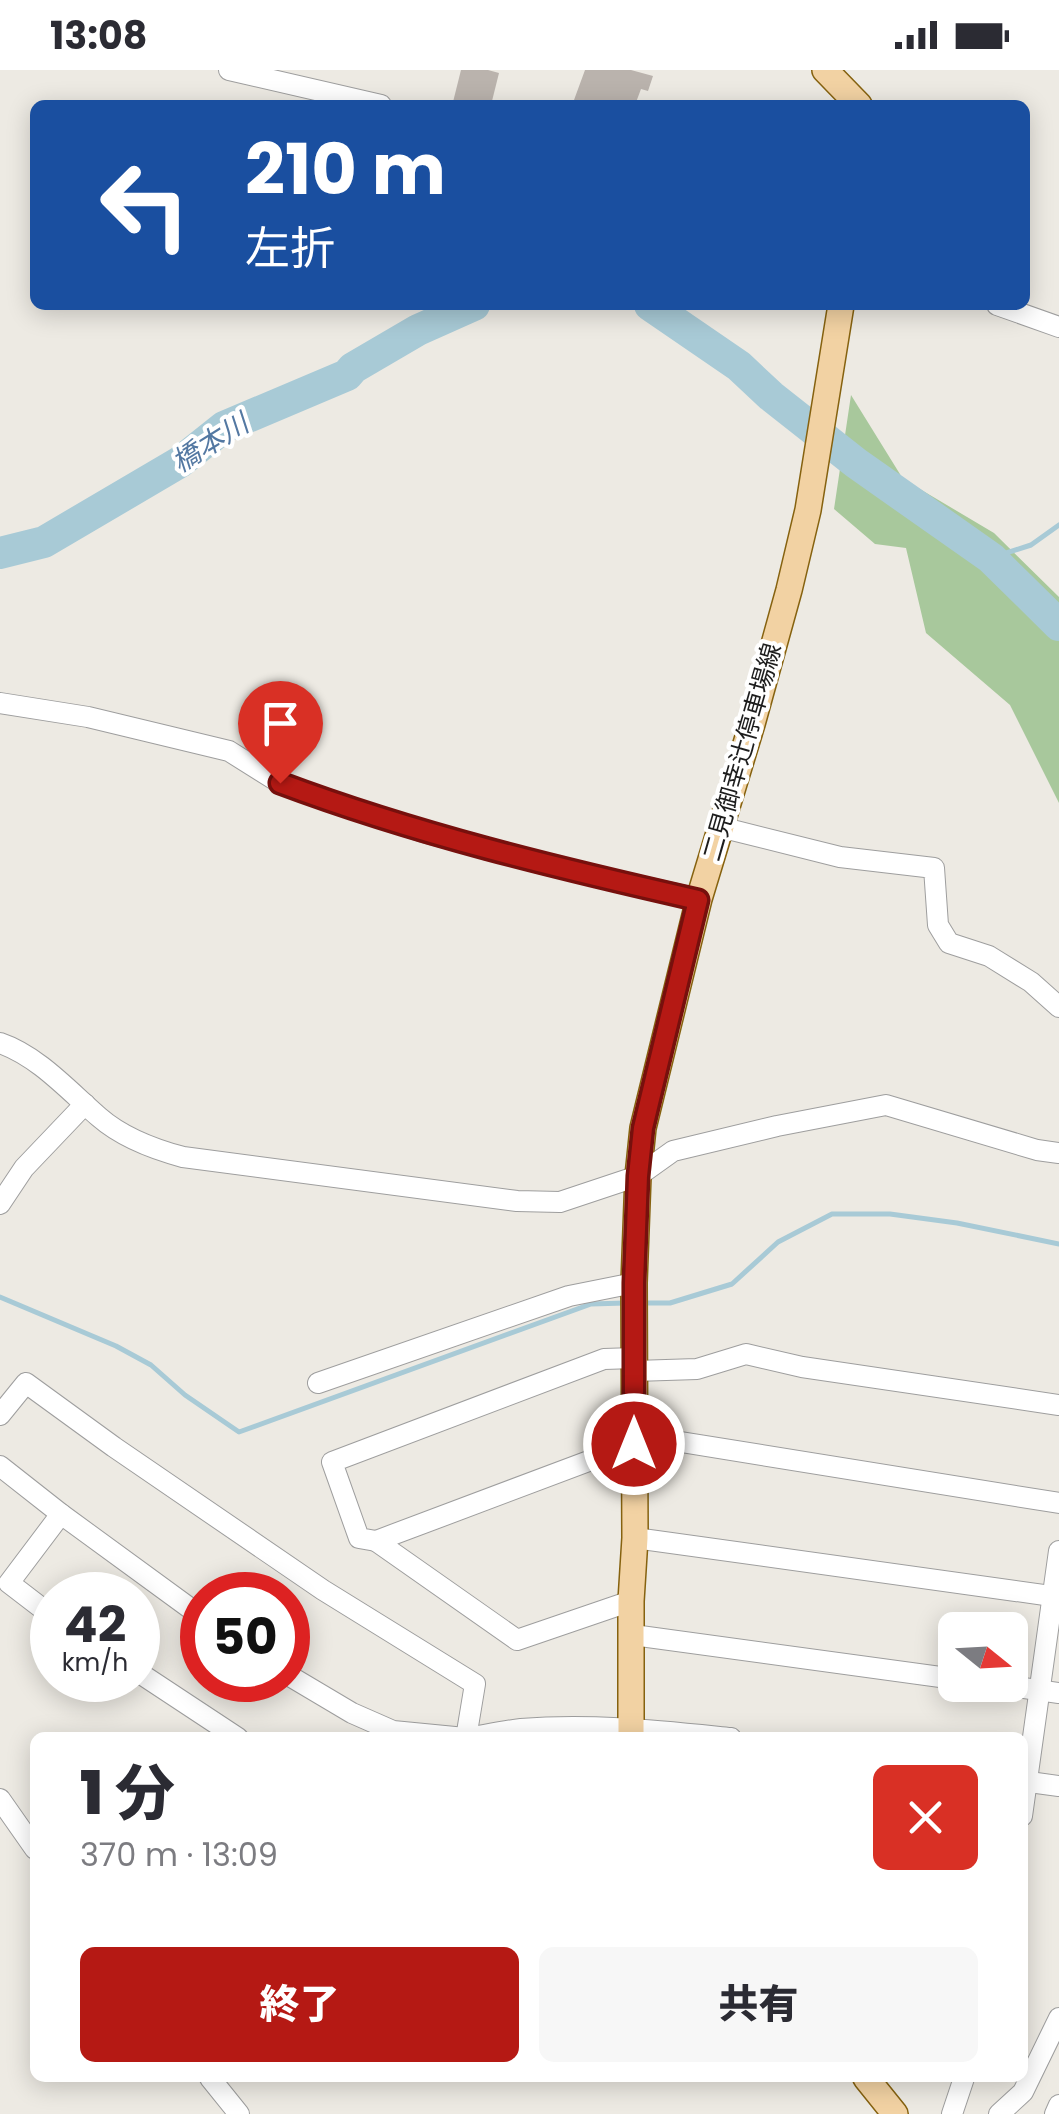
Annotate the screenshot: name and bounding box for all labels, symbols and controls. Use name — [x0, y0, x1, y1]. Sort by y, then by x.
text: 13:08 — [50, 9, 147, 62]
text: 210 m — [245, 120, 446, 219]
icon: left — [80, 140, 210, 270]
text: 左折 — [245, 217, 335, 280]
water label: 橋本川 — [164, 403, 258, 482]
street label: 二見御幸辻停車場線 — [694, 639, 790, 865]
pin — [238, 681, 323, 784]
icon: arrive — [253, 696, 308, 751]
position arrow — [582, 1392, 686, 1496]
speed limit sign: 50 — [180, 1572, 310, 1702]
text: 42 — [64, 1589, 126, 1660]
north arrow — [938, 1612, 1028, 1702]
map controls — [938, 1612, 1028, 1702]
text: km/h — [62, 1645, 128, 1680]
text: 1 分 — [80, 1751, 175, 1835]
button: close — [873, 1765, 978, 1870]
text: 370 m · 13:09 — [80, 1832, 278, 1877]
button: 終了 — [80, 1947, 519, 2062]
button: 共有 — [539, 1947, 978, 2062]

